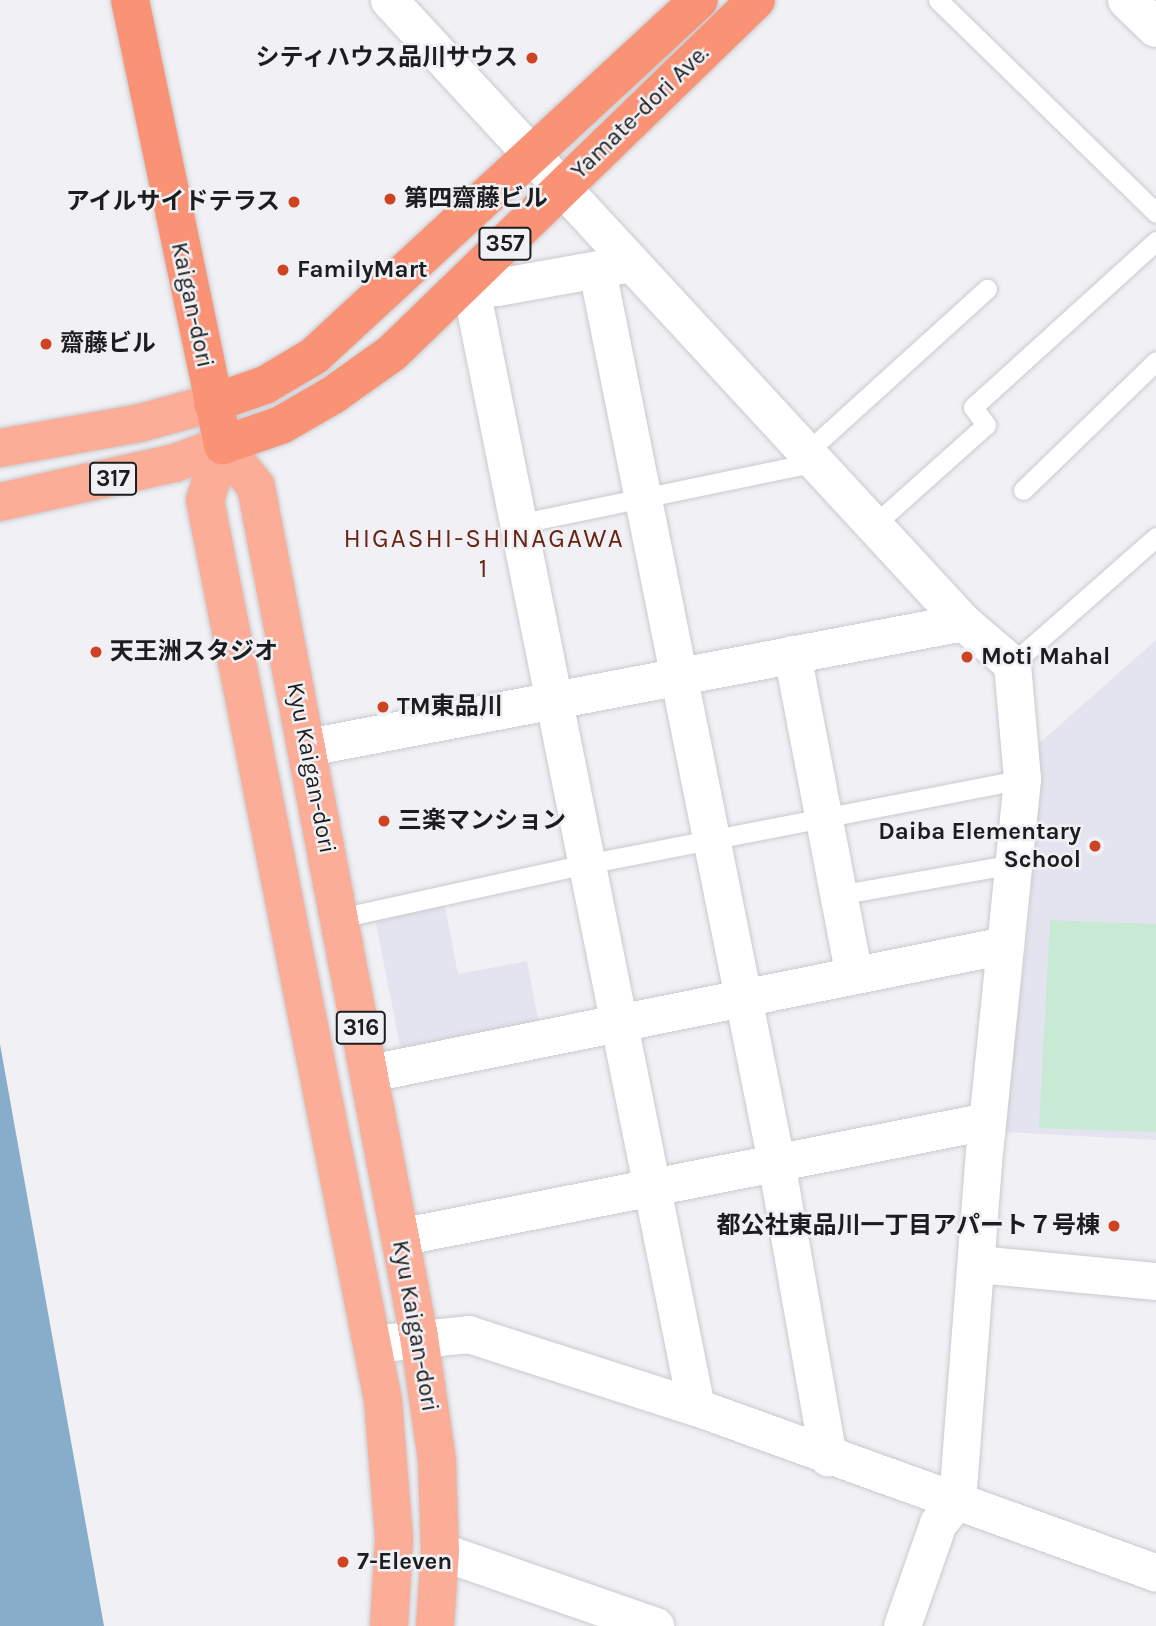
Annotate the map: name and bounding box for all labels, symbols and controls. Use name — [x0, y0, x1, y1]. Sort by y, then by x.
street label: Yamate-dori Ave. — [565, 39, 715, 185]
place label: シティハウス品川サウス — [254, 44, 518, 72]
marker: シティハウス品川サウス — [524, 50, 540, 66]
place label: 第四齋藤ビル — [404, 185, 548, 213]
place label: アイルサイドテラス — [64, 188, 280, 216]
marker: 第四齋藤ビル — [382, 191, 398, 207]
marker: アイルサイドテラス — [286, 194, 302, 210]
road number: 357 — [477, 224, 533, 264]
street label: Kaigan-dori — [165, 240, 219, 370]
place label: FamilyMart — [297, 256, 428, 284]
marker: FamilyMart — [275, 262, 291, 278]
place label: 齋藤ビル — [60, 330, 156, 358]
marker: 齋藤ビル — [38, 336, 54, 352]
road number: 317 — [88, 460, 138, 499]
district label: HIGASHI-SHINAGAWA 1 — [346, 523, 622, 584]
place label: 天王洲スタジオ — [110, 638, 278, 666]
place label: Moti Mahal — [981, 643, 1110, 671]
marker: 天王洲スタジオ — [88, 644, 104, 660]
marker: Moti Mahal — [959, 649, 975, 665]
street label: Kyu Kaigan-dori — [280, 680, 342, 856]
place label: TM東品川 — [397, 693, 503, 721]
marker: TM東品川 — [375, 699, 391, 715]
place label: 三楽マンション — [398, 807, 566, 835]
marker: 三楽マンション — [376, 813, 392, 829]
place label: Daiba Elementary School — [878, 818, 1081, 874]
marker: Daiba Elementary School — [1087, 838, 1103, 854]
road number: 316 — [335, 1009, 387, 1048]
place label: 都公社東品川一丁目アパート７号棟 — [716, 1212, 1100, 1240]
marker: 都公社東品川一丁目アパート７号棟 — [1106, 1218, 1122, 1234]
street label: Kyu Kaigan-dori — [386, 1238, 444, 1414]
place label: 7-Eleven — [357, 1548, 452, 1576]
marker: 7-Eleven — [335, 1554, 351, 1570]

